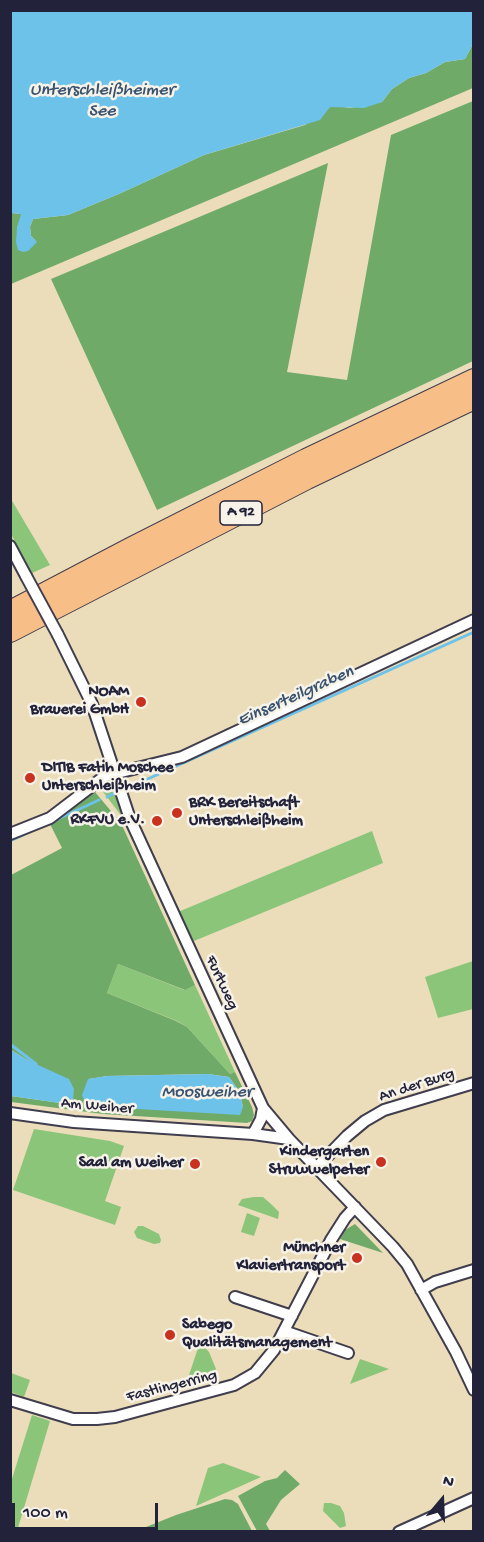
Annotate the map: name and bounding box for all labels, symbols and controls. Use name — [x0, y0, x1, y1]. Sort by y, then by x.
water label: Unterschleißheimer See — [30, 80, 174, 122]
road number: A 92 — [220, 501, 262, 525]
water label: Einserteilgraben — [235, 662, 357, 732]
place label: NOAM Brauerei GmbH — [30, 683, 129, 721]
marker: NOAM Brauerei GmbH — [134, 695, 148, 709]
place label: DITIB Fatih Moschee Unterschleißheim — [42, 759, 174, 797]
marker: DITIB Fatih Moschee Unterschleißheim — [23, 771, 37, 785]
place label: BRK Bereitschaft Unterschleißheim — [189, 794, 303, 832]
marker: BRK Bereitschaft Unterschleißheim — [170, 806, 184, 820]
place label: RKFVU e.V. — [70, 811, 145, 831]
marker: RKFVU e.V. — [150, 814, 164, 828]
street label: Furtweg — [200, 953, 242, 1013]
street label: An der Burg — [377, 1065, 457, 1107]
water label: Moosweiher — [162, 1082, 252, 1104]
street label: Am Weiher — [60, 1094, 134, 1120]
place label: Kindergarten Struwwelpeter — [269, 1143, 369, 1181]
place label: Saal am Weiher — [79, 1154, 183, 1174]
marker: Kindergarten Struwwelpeter — [374, 1155, 388, 1169]
marker: Saal am Weiher — [188, 1157, 202, 1171]
place label: Münchner Klaviertransport — [236, 1239, 345, 1277]
marker: Münchner Klaviertransport — [350, 1251, 364, 1265]
place label: Sabego Qualitätsmanagement — [182, 1316, 332, 1354]
marker: Sabego Qualitätsmanagement — [163, 1328, 177, 1342]
street label: Fastlingerring — [125, 1366, 219, 1408]
north arrow — [412, 1470, 472, 1530]
text: N — [440, 1472, 456, 1493]
scale bar — [15, 1491, 160, 1529]
text: 100 m — [23, 1503, 68, 1524]

